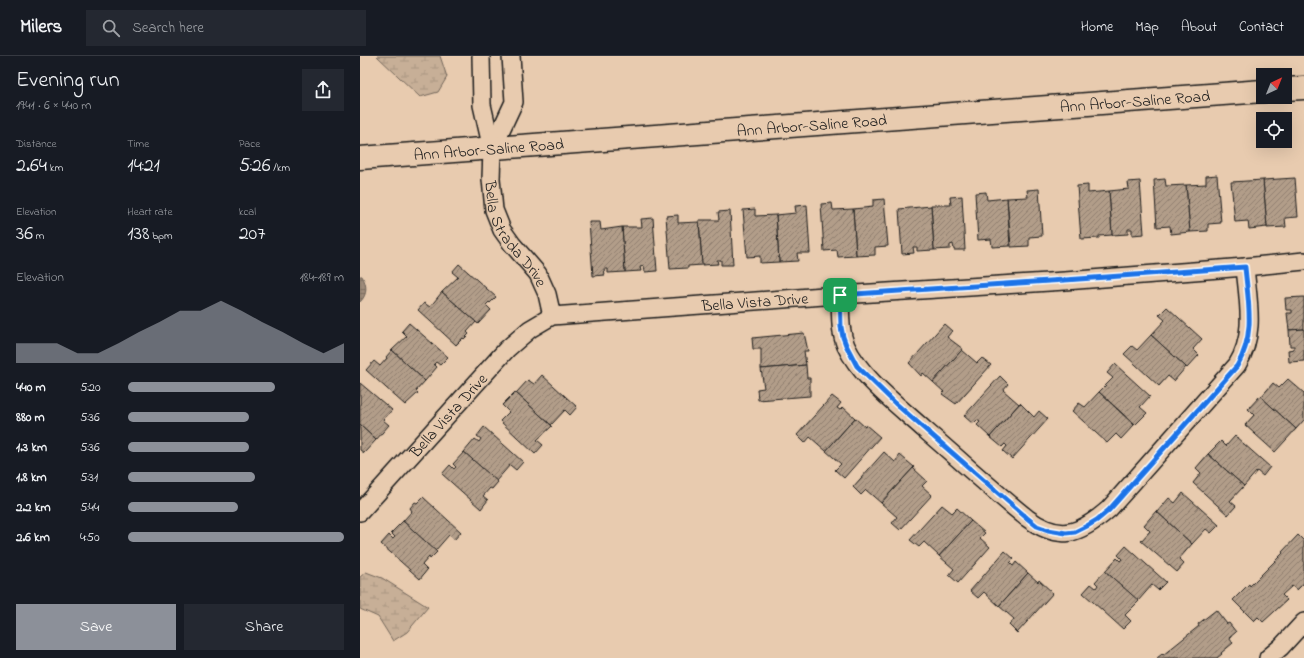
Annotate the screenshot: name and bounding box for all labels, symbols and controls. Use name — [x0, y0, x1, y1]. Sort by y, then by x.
search box — [86, 10, 366, 46]
text: Milers — [20, 14, 62, 41]
icon: search — [100, 17, 122, 39]
text: Search here — [132, 17, 204, 39]
text: Home — [1081, 17, 1113, 38]
text: Map — [1135, 17, 1159, 38]
text: About — [1181, 17, 1217, 38]
text: Contact — [1239, 17, 1284, 38]
text: Evening run — [16, 65, 120, 97]
north arrow — [1256, 68, 1292, 104]
map controls — [1256, 68, 1292, 148]
button: share — [302, 69, 344, 111]
street label: Ann Arbor-Saline Road — [1059, 85, 1211, 120]
text: 19:41 · 6 × 440 m — [16, 96, 91, 115]
street label: Ann Arbor-Saline Road — [736, 109, 888, 144]
button: locate — [1256, 112, 1292, 148]
street label: Ann Arbor-Saline Road — [413, 133, 565, 168]
text: Distance — [16, 136, 57, 152]
text: Time — [127, 136, 149, 152]
text: Pace — [239, 136, 260, 152]
text: 2.64 — [16, 152, 47, 181]
text: 14:21 — [127, 152, 160, 181]
text: 5:26 — [239, 152, 271, 181]
text: km — [47, 160, 63, 176]
text: /km — [271, 160, 290, 176]
street label: Bella Strada Drive — [477, 179, 553, 292]
text: Elevation — [16, 204, 56, 220]
text: Heart rate — [127, 204, 172, 220]
text: kcal — [239, 204, 256, 220]
text: 36 — [16, 220, 33, 249]
text: 138 — [127, 220, 149, 249]
text: 207 — [239, 220, 265, 249]
text: m — [33, 228, 44, 244]
text: bpm — [149, 228, 173, 244]
text: Elevation — [16, 268, 64, 287]
text: 184–189 m — [300, 268, 344, 287]
pin — [823, 278, 857, 312]
icon: arrive — [829, 284, 851, 306]
street label: Bella Vista Drive — [700, 287, 810, 319]
street label: Bella Vista Drive — [404, 368, 494, 465]
text: 440 m — [16, 378, 46, 397]
text: 5:20 — [80, 378, 101, 397]
text: 880 m — [16, 408, 45, 427]
text: 5:36 — [80, 408, 100, 427]
text: 1.3 km — [16, 438, 47, 457]
text: 5:36 — [80, 438, 100, 457]
text: 1.8 km — [16, 468, 47, 487]
text: 5:31 — [80, 468, 98, 487]
text: 2.2 km — [16, 498, 51, 517]
text: 5:44 — [80, 498, 99, 517]
text: 2.6 km — [16, 528, 50, 547]
text: 4:50 — [80, 528, 100, 547]
button: Save — [16, 604, 176, 650]
button: Share — [184, 604, 344, 650]

